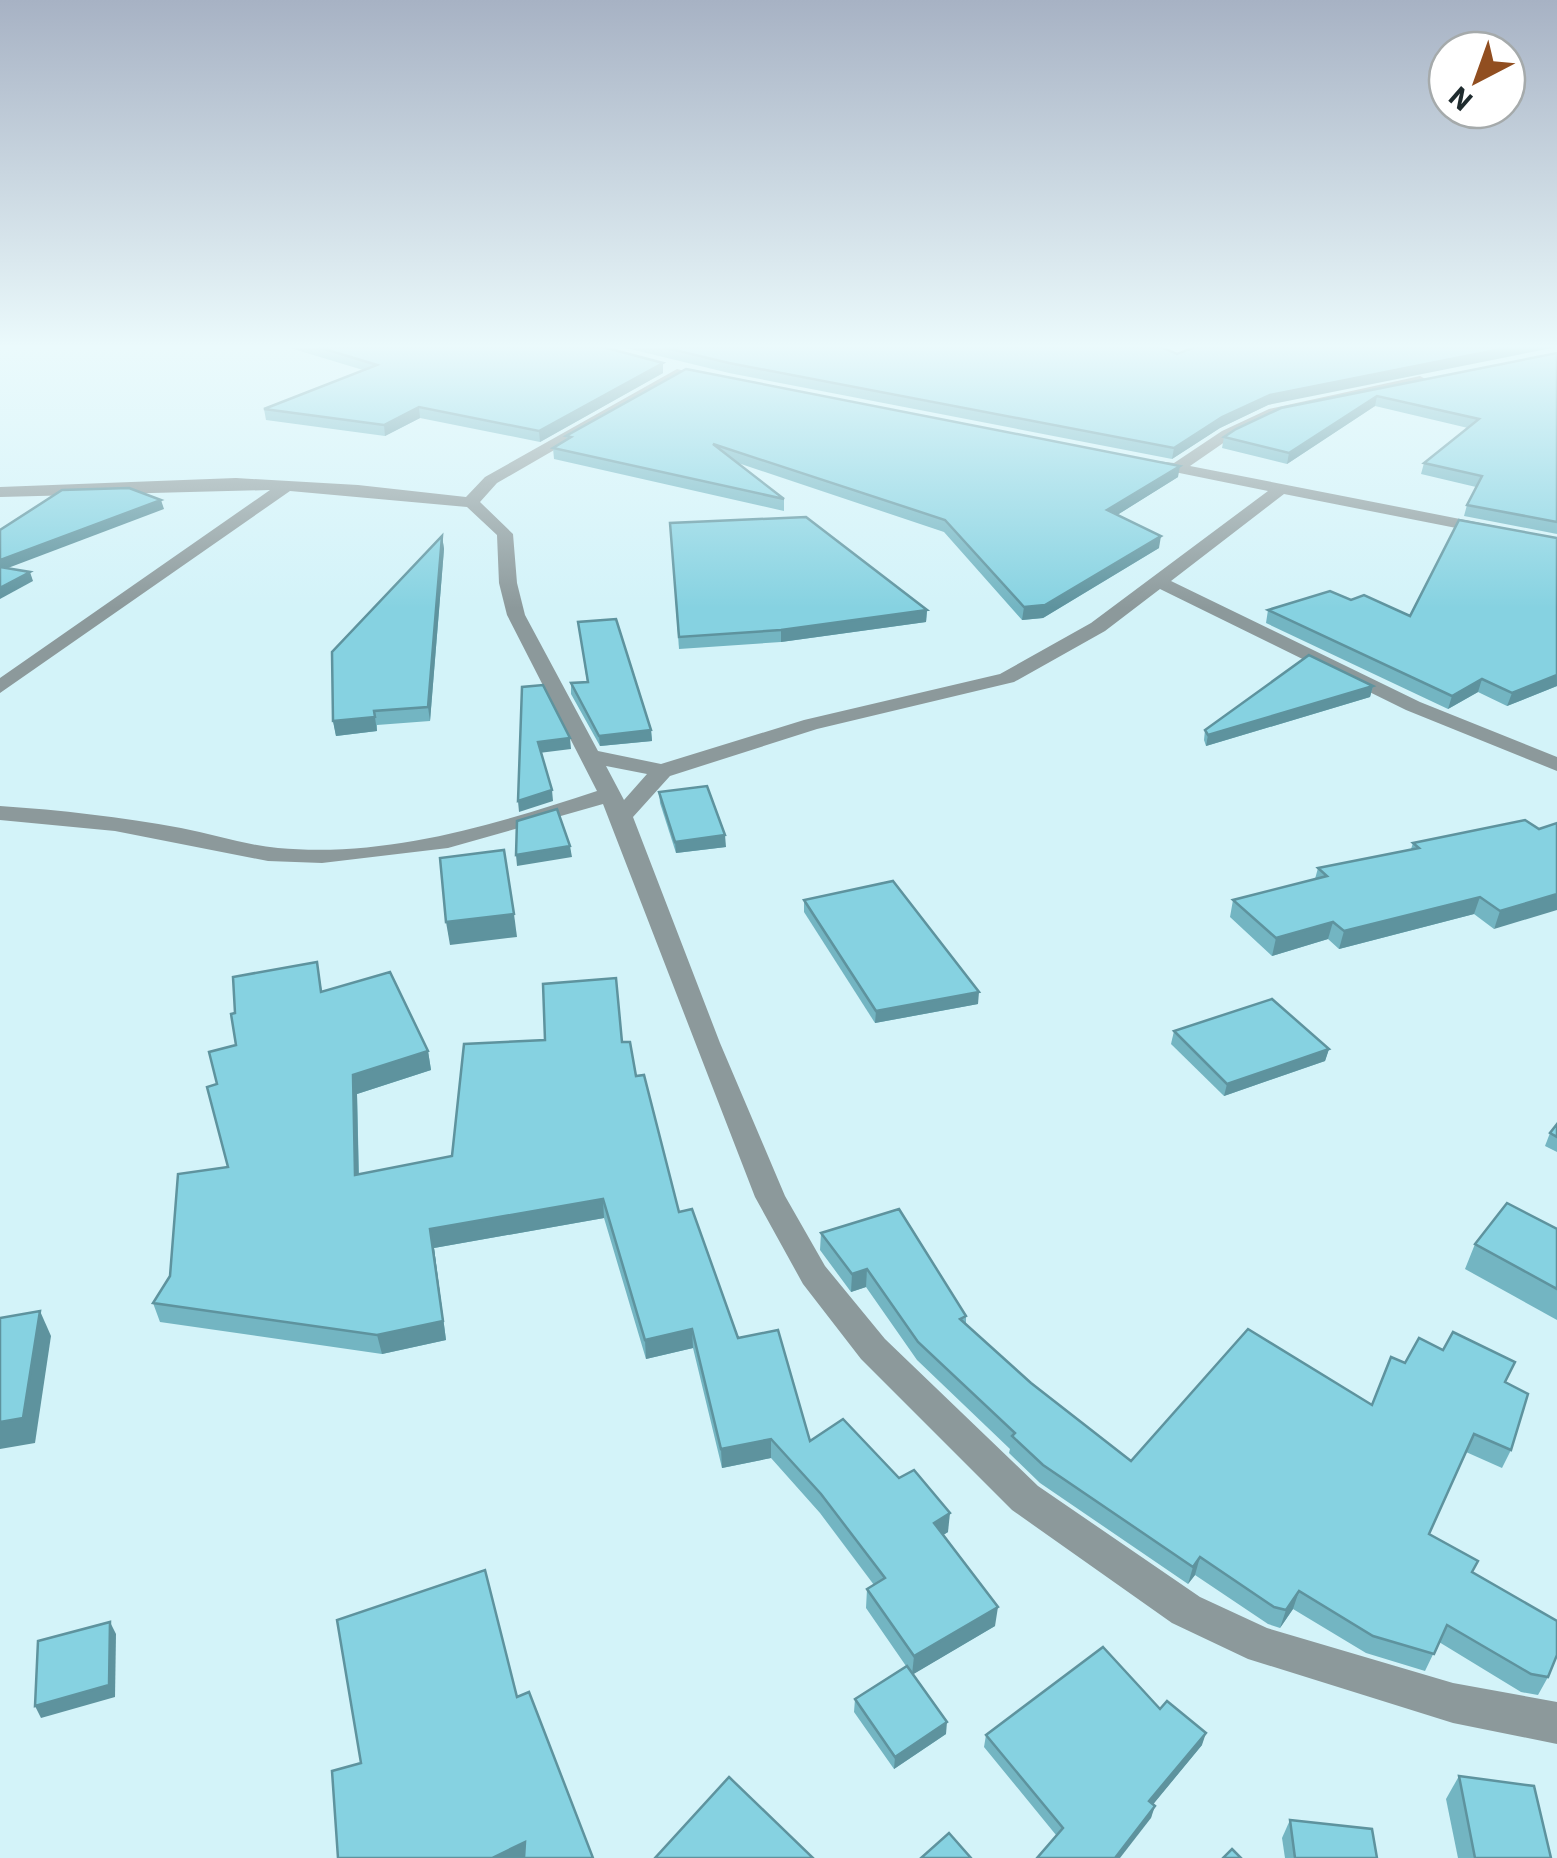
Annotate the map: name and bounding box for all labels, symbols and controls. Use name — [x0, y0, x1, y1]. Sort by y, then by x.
north arrow — [1427, 30, 1527, 130]
text: N — [1440, 79, 1480, 120]

